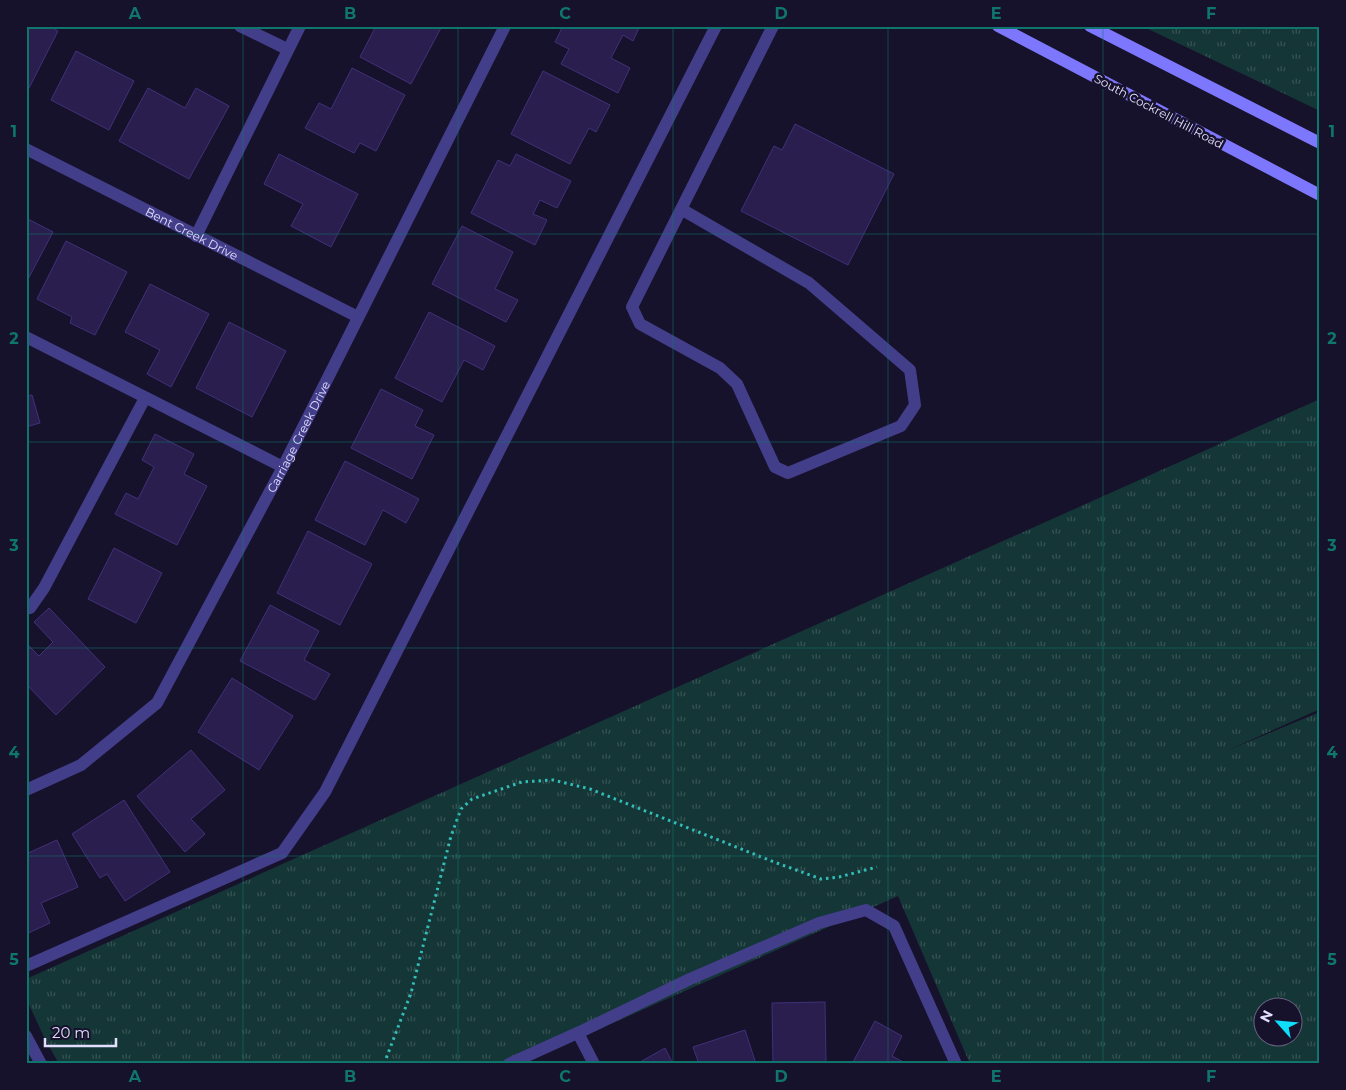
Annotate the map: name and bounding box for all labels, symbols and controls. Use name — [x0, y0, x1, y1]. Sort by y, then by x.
text: A — [128, 4, 142, 23]
text: B — [344, 4, 356, 23]
text: C — [559, 4, 571, 23]
text: D — [774, 4, 788, 23]
text: E — [991, 4, 1001, 23]
text: F — [1206, 4, 1216, 23]
street label: South Cockrell Hill Road — [1092, 71, 1226, 151]
text: 1 — [11, 122, 17, 141]
text: 1 — [1329, 122, 1335, 141]
street label: Bent Creek Drive — [143, 203, 241, 263]
text: 2 — [9, 329, 19, 348]
text: 2 — [1327, 329, 1337, 348]
street label: Carriage Creek Drive — [263, 378, 333, 495]
text: 3 — [8, 536, 19, 555]
text: 3 — [1326, 536, 1337, 555]
text: 4 — [8, 743, 20, 762]
text: 4 — [1326, 743, 1338, 762]
text: 5 — [9, 950, 19, 969]
text: 5 — [1327, 950, 1337, 969]
north arrow — [1254, 998, 1304, 1048]
text: N — [1256, 1007, 1277, 1025]
scale bar — [45, 1015, 116, 1047]
text: 20 m — [52, 1023, 90, 1042]
text: A — [128, 1067, 142, 1086]
text: B — [344, 1067, 356, 1086]
text: C — [559, 1067, 571, 1086]
text: D — [774, 1067, 788, 1086]
text: E — [991, 1067, 1001, 1086]
text: F — [1206, 1067, 1216, 1086]

